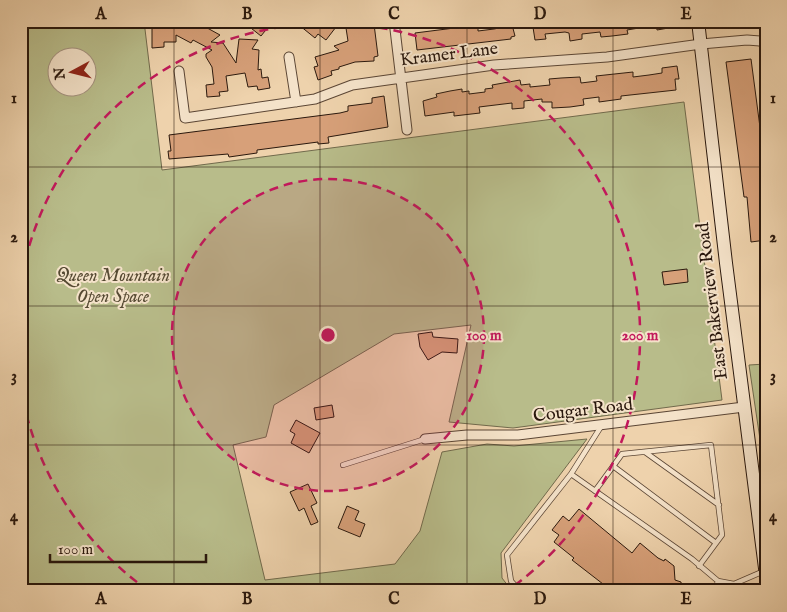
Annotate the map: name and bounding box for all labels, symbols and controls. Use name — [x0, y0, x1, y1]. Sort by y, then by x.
text: A — [95, 5, 108, 25]
text: B — [242, 5, 253, 25]
text: C — [388, 5, 400, 25]
text: D — [534, 5, 547, 25]
text: E — [680, 5, 692, 25]
street label: Kramer Lane — [399, 38, 499, 72]
north arrow — [48, 48, 98, 98]
text: N — [50, 66, 70, 82]
text: 1 — [11, 89, 17, 109]
text: 1 — [770, 89, 776, 109]
street label: East Bakerview Road — [692, 221, 734, 381]
text: 2 — [10, 228, 18, 248]
text: 2 — [769, 228, 777, 248]
park label: Queen Mountain Open Space — [56, 265, 170, 309]
centre of rings — [319, 326, 337, 344]
text: 100 m — [466, 326, 502, 345]
text: 200 m — [622, 326, 659, 345]
text: 3 — [11, 367, 17, 387]
text: 3 — [770, 367, 776, 387]
street label: Cougar Road — [532, 393, 635, 429]
text: 4 — [10, 507, 19, 527]
text: 4 — [769, 507, 778, 527]
scale bar — [50, 532, 206, 564]
text: 100 m — [58, 540, 94, 559]
text: A — [95, 590, 108, 610]
text: B — [242, 590, 253, 610]
text: C — [388, 590, 400, 610]
text: D — [534, 590, 547, 610]
text: E — [680, 590, 692, 610]

